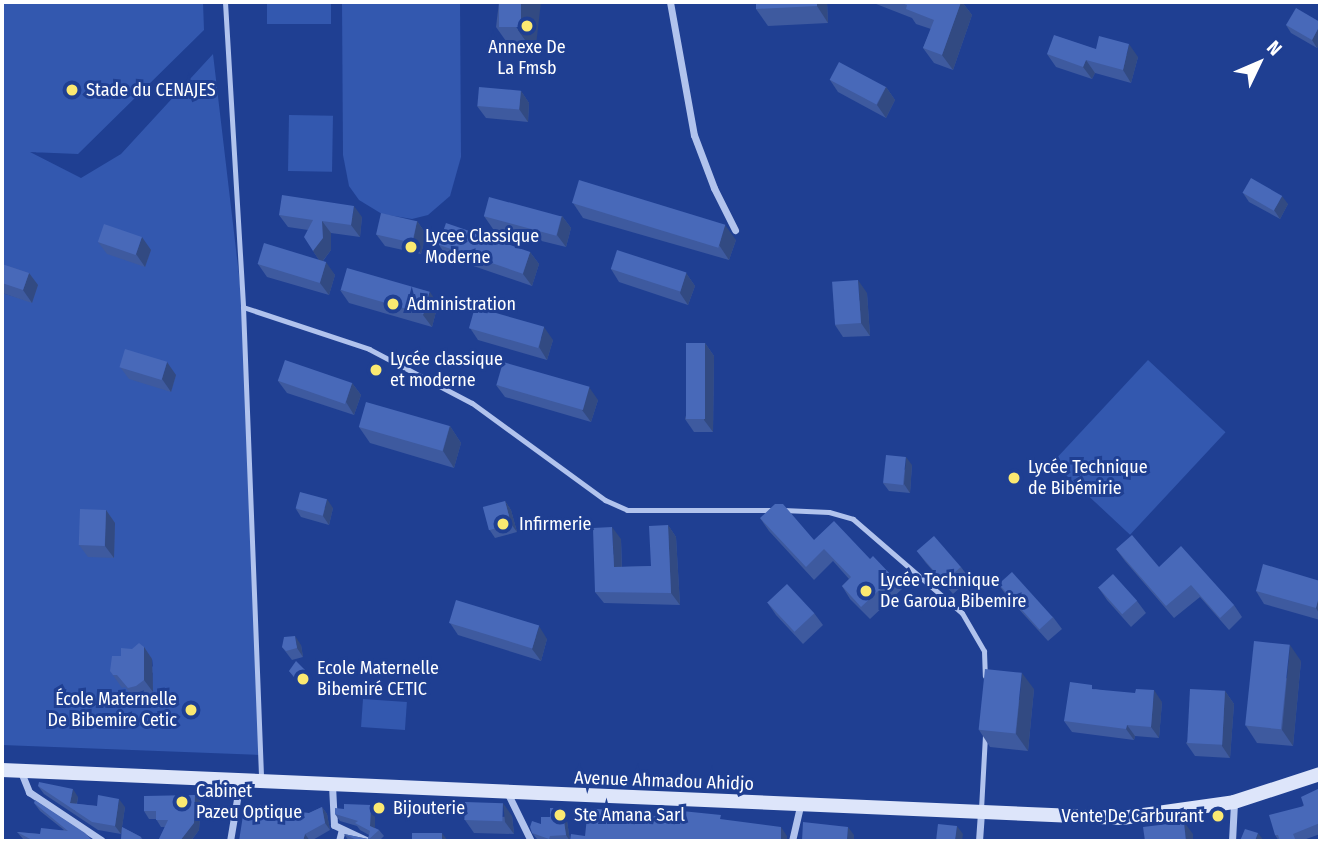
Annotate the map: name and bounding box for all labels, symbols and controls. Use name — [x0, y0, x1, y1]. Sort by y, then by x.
marker: Annexe De La Fmsb — [519, 18, 535, 34]
north arrow — [1224, 28, 1294, 98]
text: N — [1262, 36, 1287, 60]
place label: Annexe De La Fmsb — [488, 37, 566, 80]
place label: Stade du CENAJES — [86, 79, 216, 101]
marker: Stade du CENAJES — [64, 82, 80, 98]
place label: Lycee Classique Moderne — [425, 226, 539, 268]
marker: Lycee Classique Moderne — [403, 239, 419, 255]
place label: Administration — [407, 293, 516, 315]
marker: Administration — [385, 296, 401, 312]
place label: Lycée classique et moderne — [390, 349, 503, 392]
marker: Lycée classique et moderne — [368, 362, 384, 378]
place label: Lycée Technique de Bibémirie — [1028, 457, 1148, 500]
marker: Lycée Technique de Bibémirie — [1006, 470, 1022, 486]
place label: Infirmerie — [519, 513, 591, 535]
marker: Infirmerie — [493, 514, 513, 534]
place label: Lycée Technique De Garoua Bibemire — [880, 570, 1026, 612]
marker: Lycée Technique De Garoua Bibemire — [858, 583, 874, 599]
place label: Ecole Maternelle Bibemiré CETIC — [317, 658, 439, 700]
marker: Ecole Maternelle Bibemiré CETIC — [295, 671, 311, 687]
place label: École Maternelle De Bibemire Cetic — [47, 689, 177, 732]
marker: École Maternelle De Bibemire Cetic — [183, 702, 199, 718]
street label: Avenue Ahmadou Ahidjo — [574, 767, 754, 795]
place label: Cabinet Pazeu Optique — [196, 781, 302, 824]
marker: Cabinet Pazeu Optique — [174, 794, 190, 810]
place label: Bijouterie — [393, 797, 465, 819]
marker: Bijouterie — [371, 800, 387, 816]
place label: Ste Amana Sarl — [574, 804, 685, 826]
place label: Vente De Carburant — [1062, 805, 1204, 827]
marker: Ste Amana Sarl — [552, 807, 568, 823]
marker: Vente De Carburant — [1210, 808, 1226, 824]

